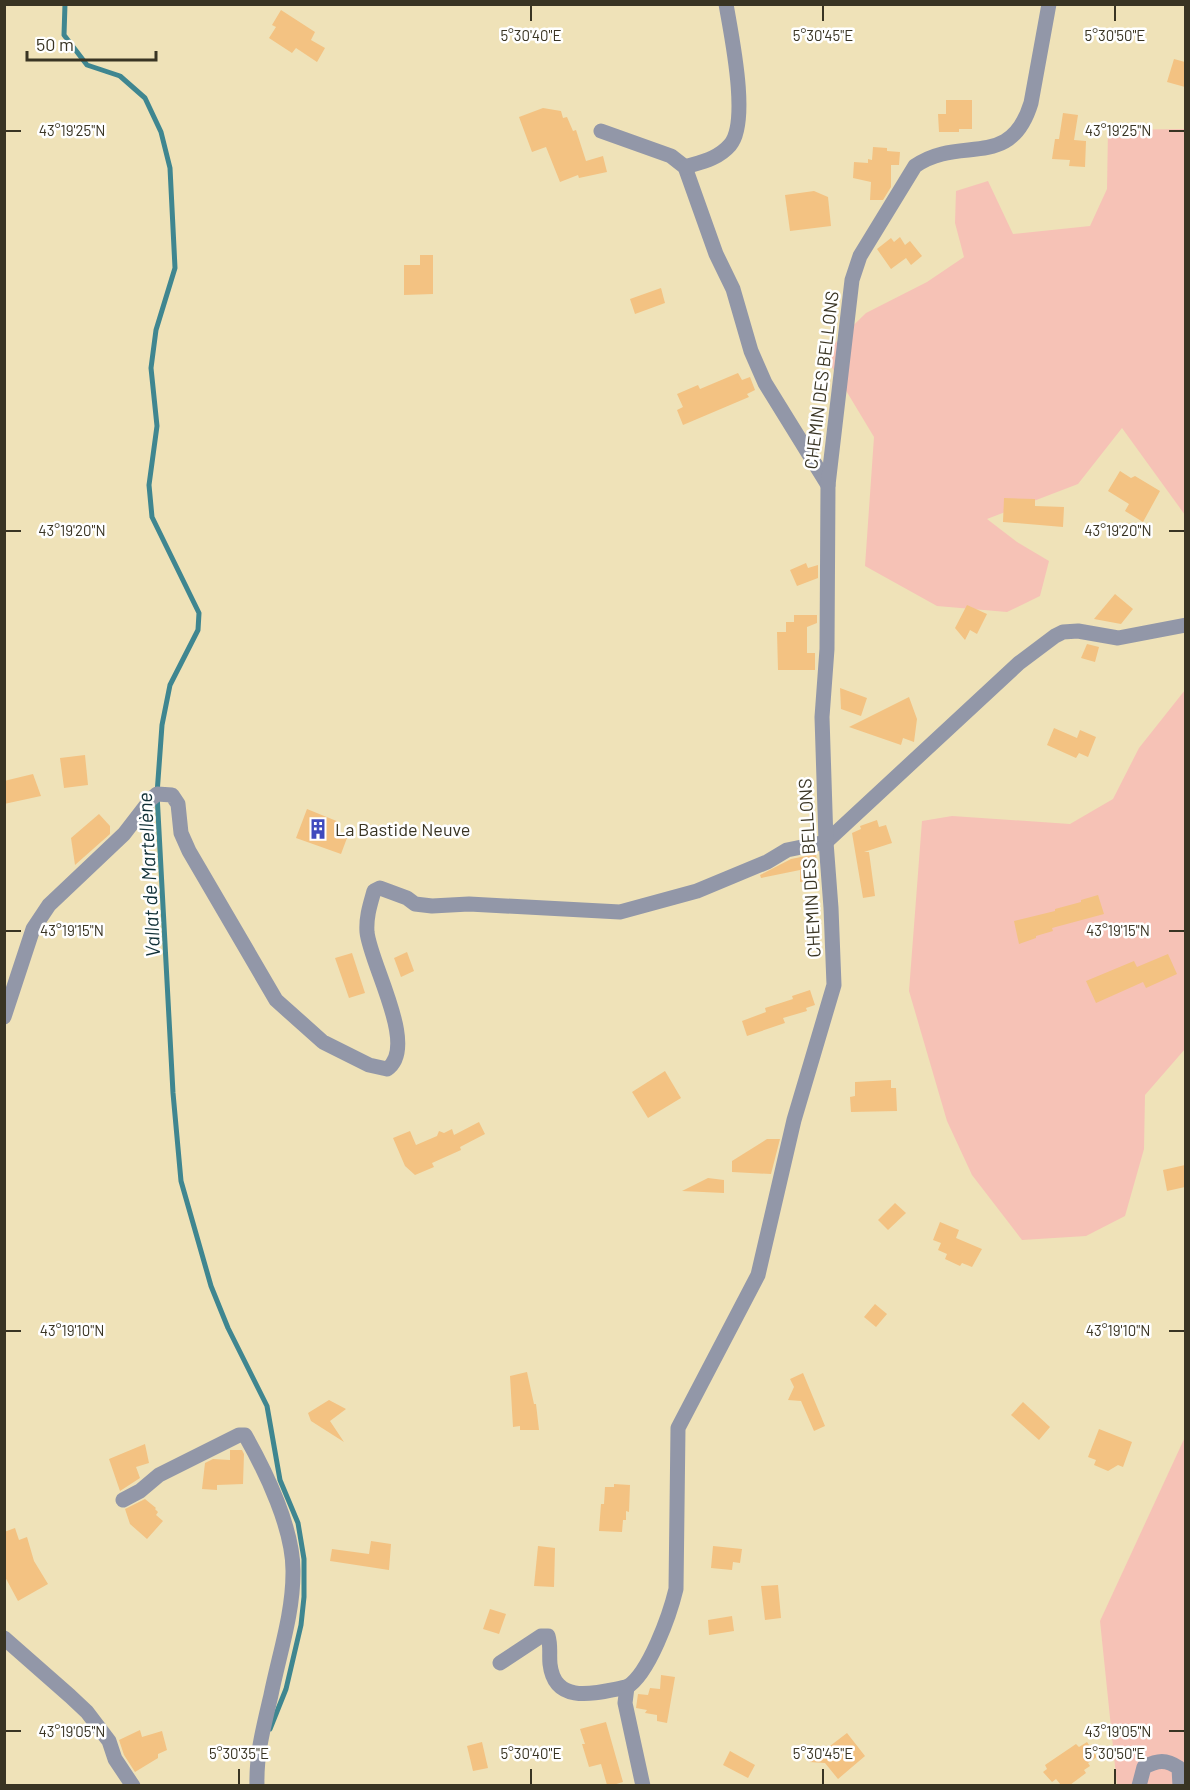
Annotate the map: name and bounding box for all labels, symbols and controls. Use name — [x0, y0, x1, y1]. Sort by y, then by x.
scale bar — [27, 24, 156, 62]
text: 5°30'40"E — [500, 26, 562, 44]
text: 5°30'45"E — [793, 26, 853, 44]
text: 5°30'50"E — [1085, 26, 1145, 44]
text: 50 m — [36, 33, 74, 55]
text: 43°19'25"N — [39, 121, 105, 139]
text: 43°19'25"N — [1085, 121, 1151, 139]
street label: CHEMIN DES BELLONS — [799, 290, 843, 470]
text: 43°19'20"N — [38, 521, 106, 539]
text: 43°19'20"N — [1084, 521, 1152, 539]
street label: CHEMIN DES BELLONS — [793, 778, 825, 958]
water label: Vallat de Martellène — [132, 792, 164, 958]
building icon: La Bastide Neuve — [306, 817, 330, 841]
place label: La Bastide Neuve — [335, 818, 470, 840]
text: 43°19'15"N — [40, 921, 104, 939]
text: 43°19'15"N — [1086, 921, 1150, 939]
text: 43°19'10"N — [40, 1321, 104, 1339]
text: 43°19'10"N — [1086, 1321, 1150, 1339]
text: 43°19'05"N — [38, 1722, 106, 1740]
text: 43°19'05"N — [1084, 1722, 1152, 1740]
text: 5°30'35"E — [209, 1744, 269, 1762]
text: 5°30'40"E — [500, 1744, 562, 1762]
text: 5°30'45"E — [793, 1744, 853, 1762]
text: 5°30'50"E — [1085, 1744, 1145, 1762]

